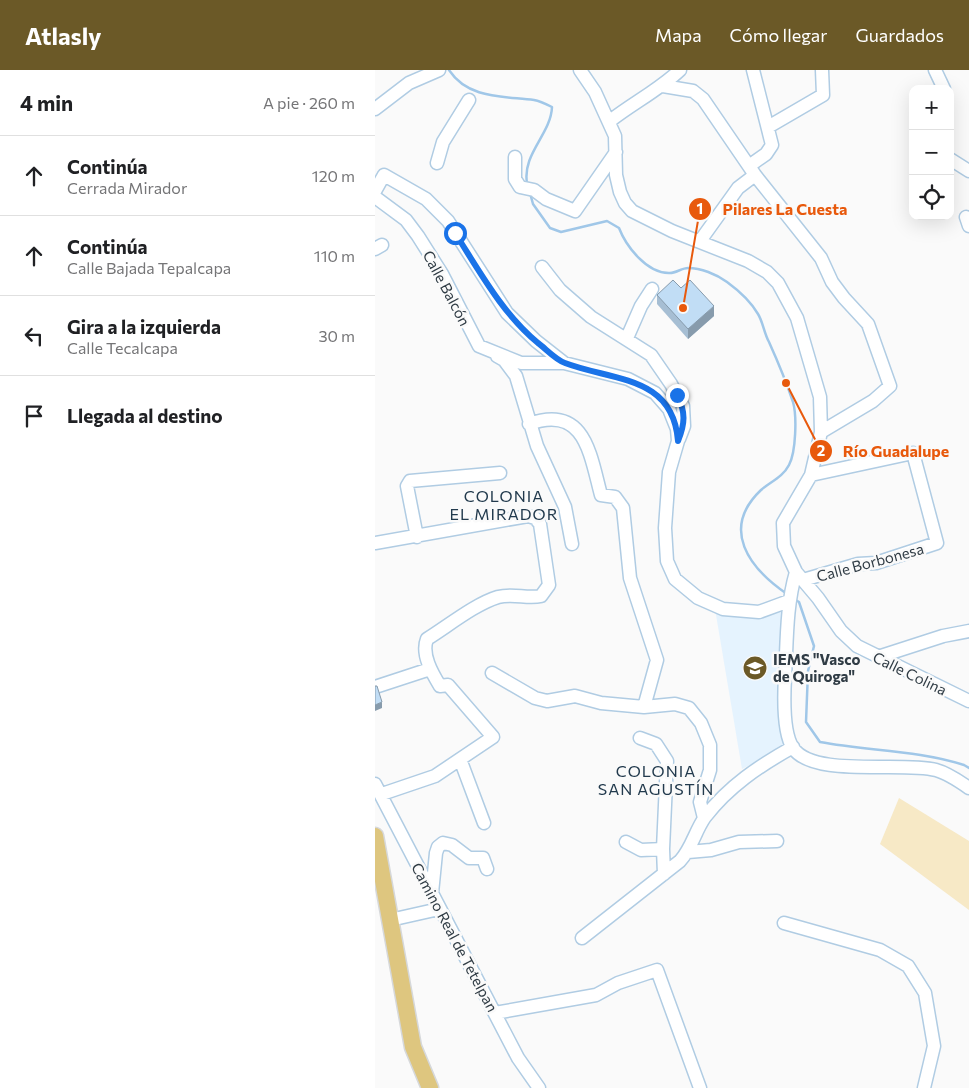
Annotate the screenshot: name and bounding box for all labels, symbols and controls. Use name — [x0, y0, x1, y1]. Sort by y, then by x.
text: Atlasly — [25, 21, 102, 50]
text: Mapa — [655, 24, 702, 46]
text: Cómo llegar — [730, 24, 827, 46]
text: Guardados — [855, 24, 944, 46]
map controls — [909, 85, 954, 220]
button: + — [909, 85, 954, 130]
text: 4 min — [20, 90, 73, 115]
text: A pie · 260 m — [263, 93, 355, 112]
button: − — [909, 130, 954, 175]
text: Continúa — [67, 155, 148, 178]
icon: ahead — [20, 162, 48, 190]
text: 120 m — [312, 166, 355, 185]
button: locate — [909, 175, 954, 220]
text: Cerrada Mirador — [67, 178, 187, 197]
callout: Pilares La Cuesta — [688, 194, 857, 225]
text: 1 — [697, 199, 703, 217]
text: Pilares La Cuesta — [723, 199, 847, 218]
route start — [444, 222, 467, 245]
text: Continúa — [67, 235, 148, 258]
icon: ahead — [20, 242, 48, 270]
text: 110 m — [314, 246, 355, 265]
street label: Calle Balcón — [420, 247, 474, 329]
text: Calle Bajada Tepalcapa — [67, 258, 231, 277]
text: Gira a la izquierda — [67, 315, 221, 338]
icon: left — [20, 322, 48, 350]
text: 30 m — [318, 326, 355, 345]
text: Calle Tecalcapa — [67, 338, 178, 357]
route end — [666, 384, 689, 407]
icon: arrive — [20, 402, 48, 430]
text: Llegada al destino — [67, 404, 223, 427]
callout: Río Guadalupe — [808, 435, 960, 466]
text: 2 — [817, 441, 825, 459]
text: Río Guadalupe — [843, 441, 949, 460]
district label: COLONIA EL MIRADOR — [450, 486, 558, 523]
street label: Calle Borbonesa — [814, 539, 926, 585]
street label: Calle Colina — [870, 647, 950, 699]
place label: IEMS "Vasco de Quiroga" — [773, 650, 860, 685]
school or university icon: IEMS "Vasco de Quiroga" — [742, 655, 768, 681]
district label: COLONIA SAN AGUSTÍN — [598, 761, 714, 798]
street label: Camino Real de Tetelpan — [408, 859, 502, 1015]

